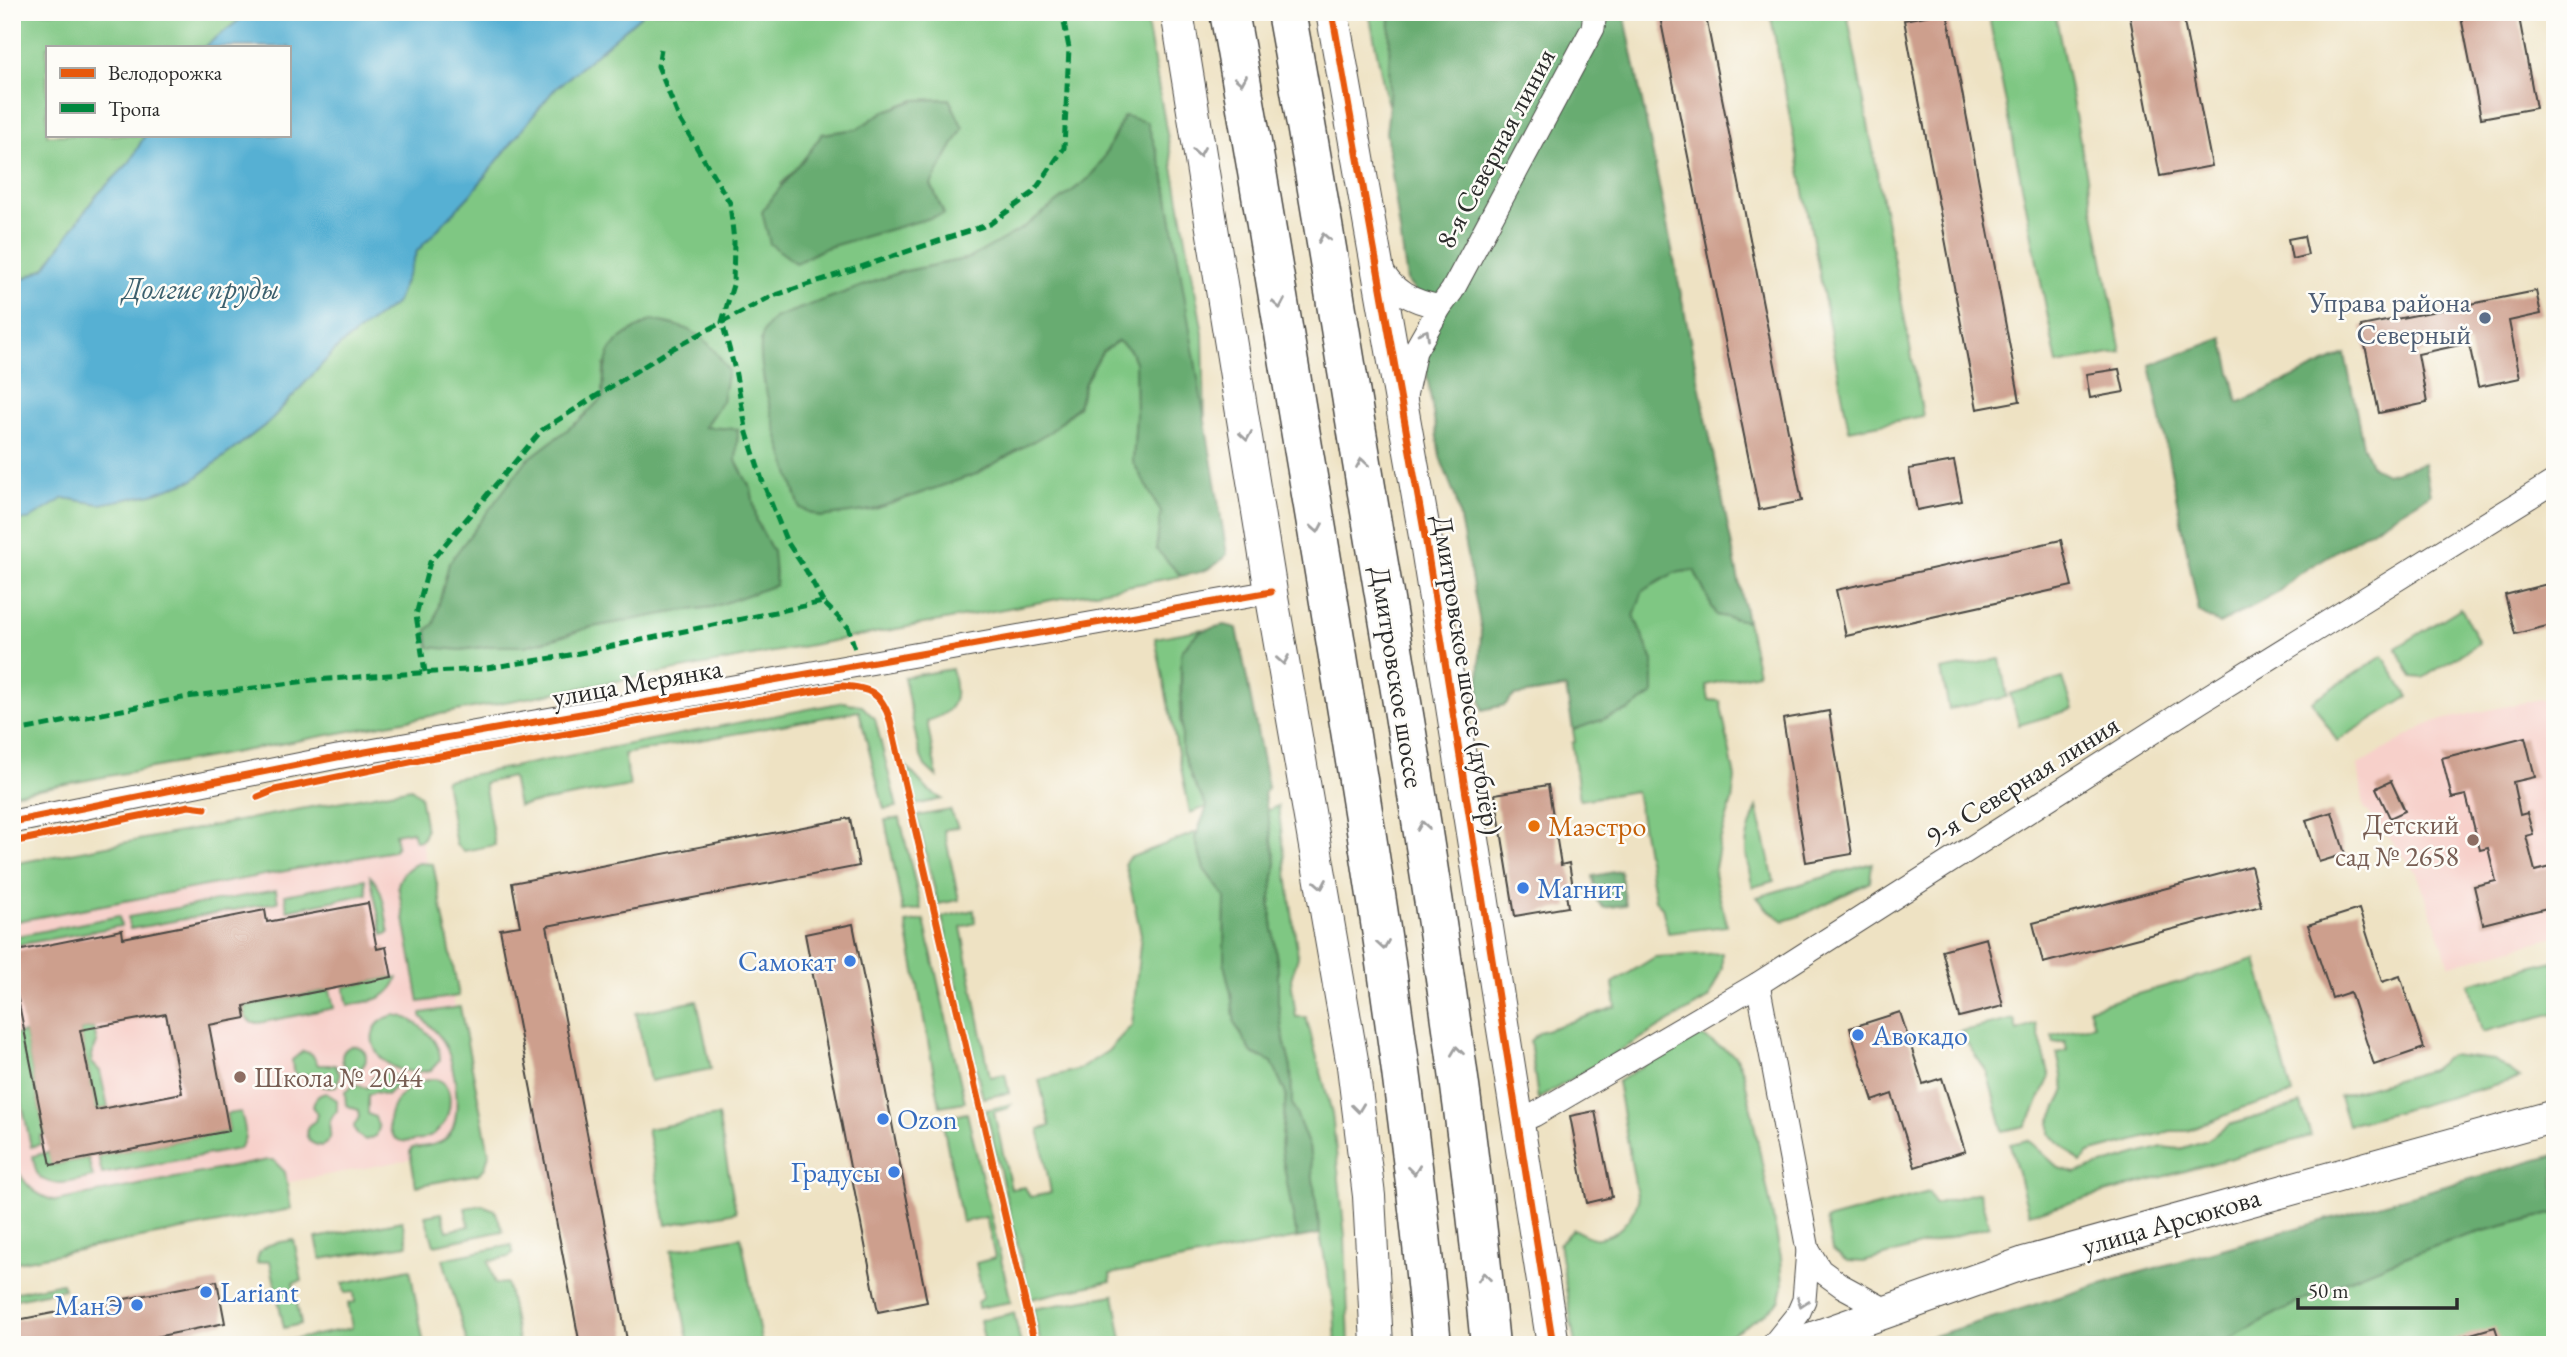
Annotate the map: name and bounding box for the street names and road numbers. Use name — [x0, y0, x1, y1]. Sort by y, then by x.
street label: 8-я Северная линия — [1427, 42, 1563, 254]
street label: Дмитровское шоссе (дублёр) — [1425, 512, 1511, 838]
street label: Дмитровское шоссе — [1363, 564, 1433, 790]
street label: улица Мерянка — [549, 649, 726, 715]
street label: 9-я Северная линия — [1919, 706, 2125, 854]
street label: улица Арсюкова — [2078, 1178, 2265, 1264]

